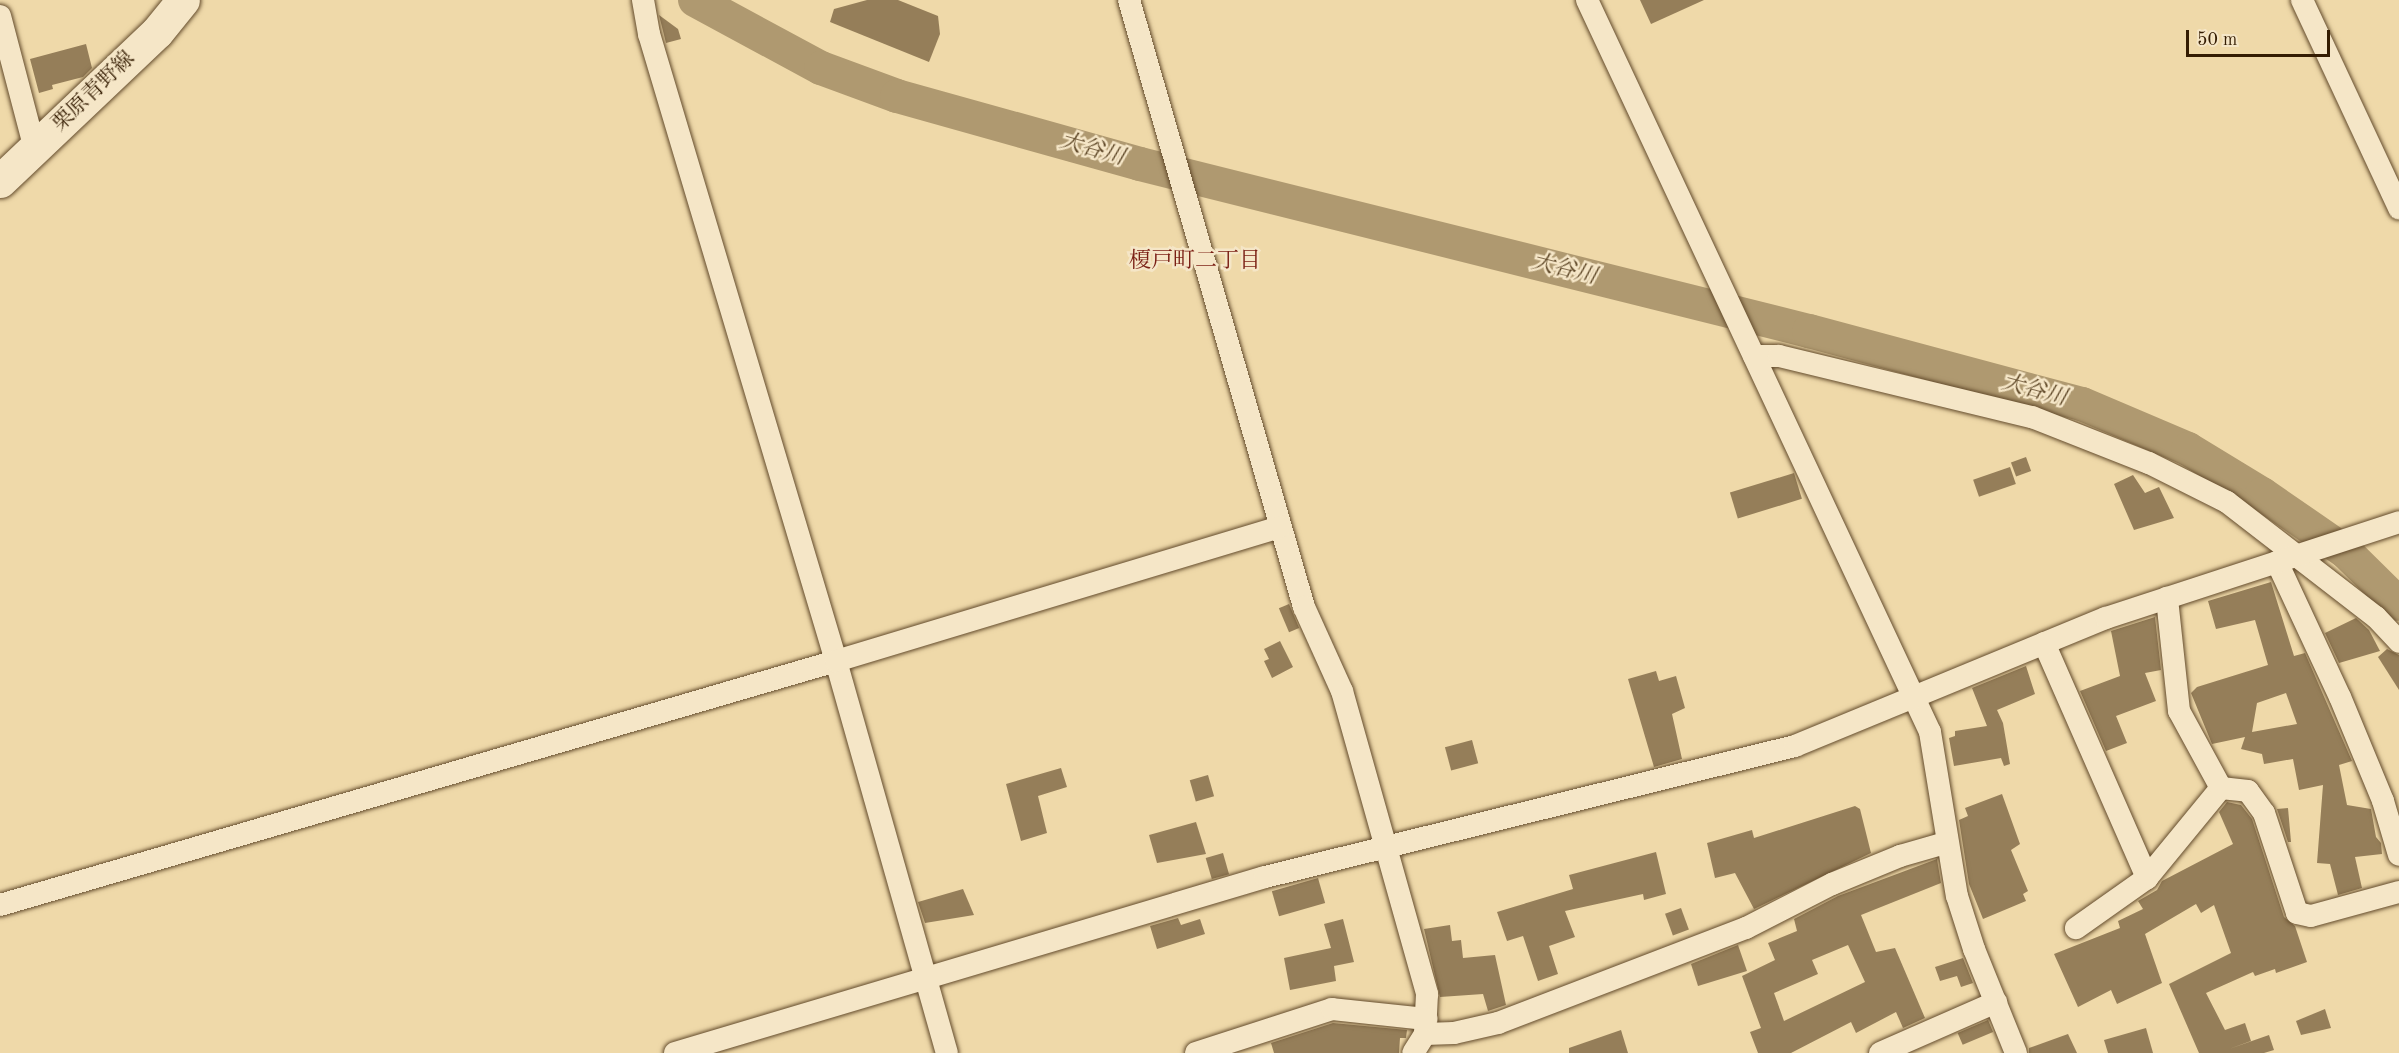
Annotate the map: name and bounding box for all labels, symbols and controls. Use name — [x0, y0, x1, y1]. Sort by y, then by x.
scale bar — [2189, 18, 2333, 56]
text: 50 m — [2197, 31, 2237, 49]
street label: 栗原青野線 — [47, 46, 141, 138]
water label: 大谷川 — [1057, 128, 1127, 172]
district label: 榎戸町二丁目 — [1129, 249, 1261, 275]
water label: 大谷川 — [1529, 249, 1599, 291]
water label: 大谷川 — [1999, 370, 2069, 412]

